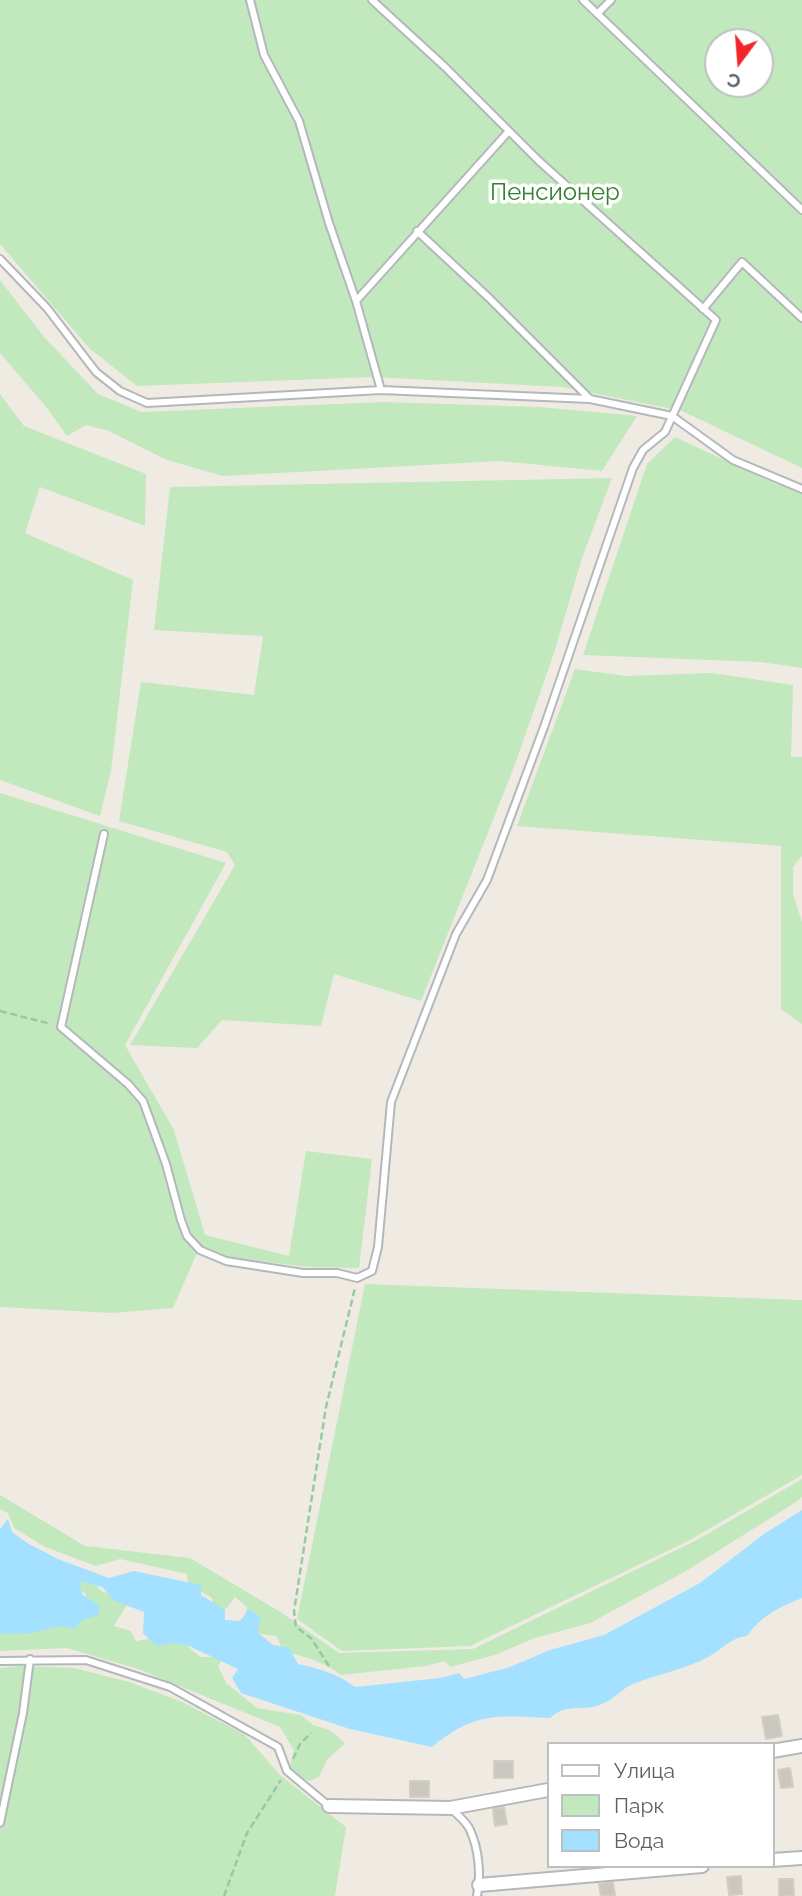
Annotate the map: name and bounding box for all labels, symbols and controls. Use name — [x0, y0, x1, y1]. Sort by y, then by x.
north arrow — [704, 28, 774, 98]
text: С — [724, 69, 743, 94]
park label: Пенсионер — [490, 179, 620, 207]
legend — [546, 1742, 774, 1868]
text: Улица — [614, 1758, 675, 1783]
text: Парк — [614, 1793, 664, 1818]
text: Вода — [614, 1828, 664, 1853]

